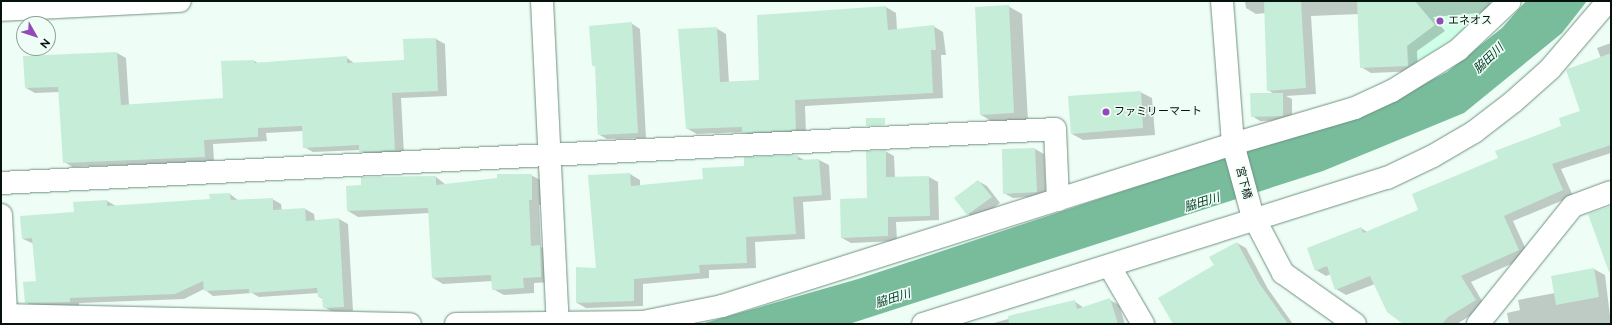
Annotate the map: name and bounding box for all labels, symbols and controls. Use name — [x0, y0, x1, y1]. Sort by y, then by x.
place label: エネオス — [1448, 14, 1492, 28]
north arrow — [16, 16, 56, 56]
marker: エネオス — [1435, 16, 1445, 26]
text: N — [37, 36, 53, 51]
water label: 脇田川 — [1471, 41, 1507, 77]
place label: ファミリーマート — [1114, 105, 1202, 119]
marker: ファミリーマート — [1101, 107, 1111, 117]
street label: 宮下橋 — [1232, 165, 1254, 201]
water label: 脇田川 — [1183, 191, 1221, 215]
water label: 脇田川 — [874, 287, 912, 311]

